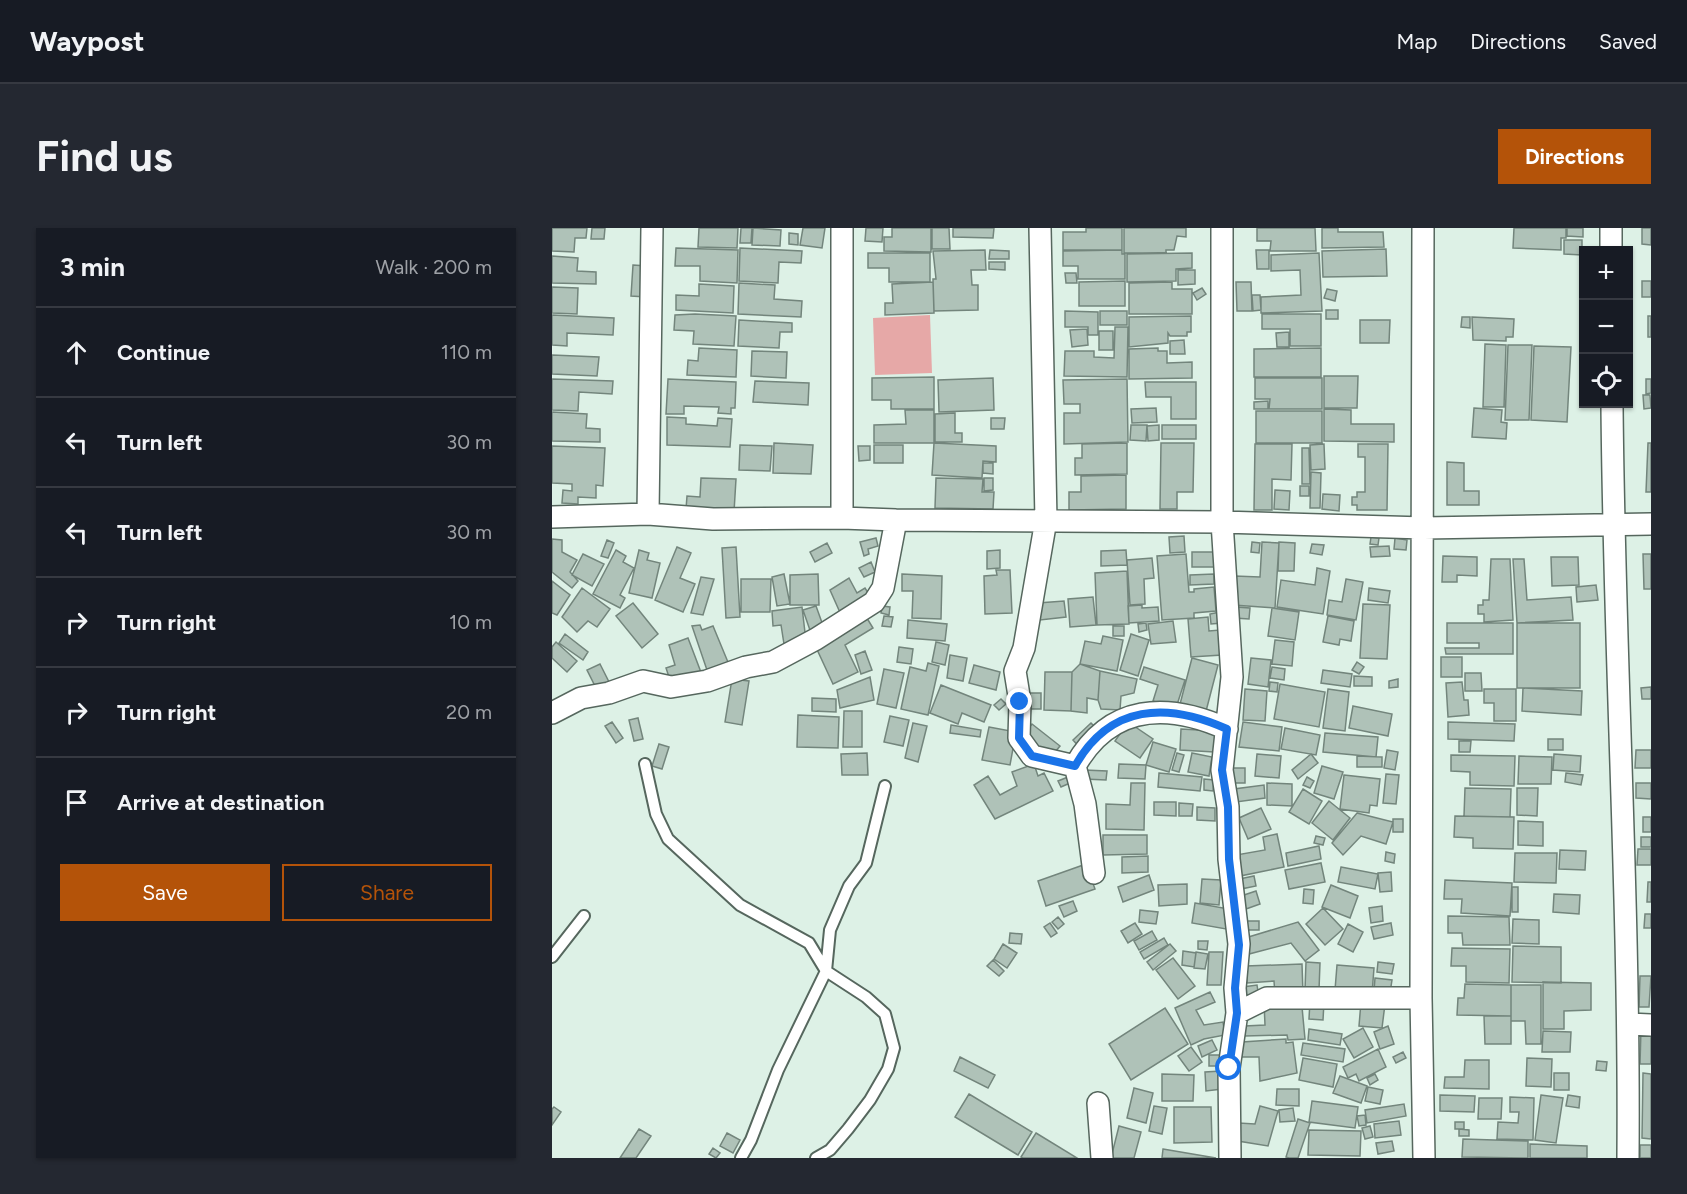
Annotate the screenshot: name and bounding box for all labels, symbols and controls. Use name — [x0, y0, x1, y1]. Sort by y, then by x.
text: Waypost — [30, 24, 144, 58]
text: Map — [1396, 29, 1437, 54]
text: Directions — [1470, 29, 1566, 54]
text: Saved — [1599, 29, 1657, 54]
button: Directions — [1498, 129, 1651, 184]
text: Find us — [36, 131, 173, 182]
map controls — [1579, 246, 1633, 408]
button: + — [1579, 246, 1633, 300]
text: 3 min — [60, 251, 125, 283]
text: Walk · 200 m — [376, 255, 492, 279]
button: − — [1579, 300, 1633, 354]
icon: ahead — [60, 336, 93, 369]
text: Continue — [117, 339, 210, 366]
text: 110 m — [441, 340, 492, 364]
button: locate — [1579, 354, 1633, 408]
icon: left — [60, 426, 93, 459]
text: Turn left — [117, 429, 203, 456]
text: 30 m — [446, 430, 492, 454]
icon: left — [60, 516, 93, 549]
text: Turn left — [117, 519, 203, 546]
text: 30 m — [446, 520, 492, 544]
icon: right — [60, 606, 93, 639]
text: Turn right — [117, 609, 216, 636]
text: 10 m — [449, 610, 492, 634]
route end — [1006, 688, 1032, 714]
icon: right — [60, 696, 93, 729]
text: Turn right — [117, 699, 216, 726]
text: 20 m — [446, 700, 492, 724]
icon: arrive — [60, 786, 93, 819]
text: Arrive at destination — [117, 789, 325, 816]
button: Save — [60, 864, 270, 921]
button: Share — [282, 864, 492, 921]
route start — [1215, 1054, 1241, 1080]

